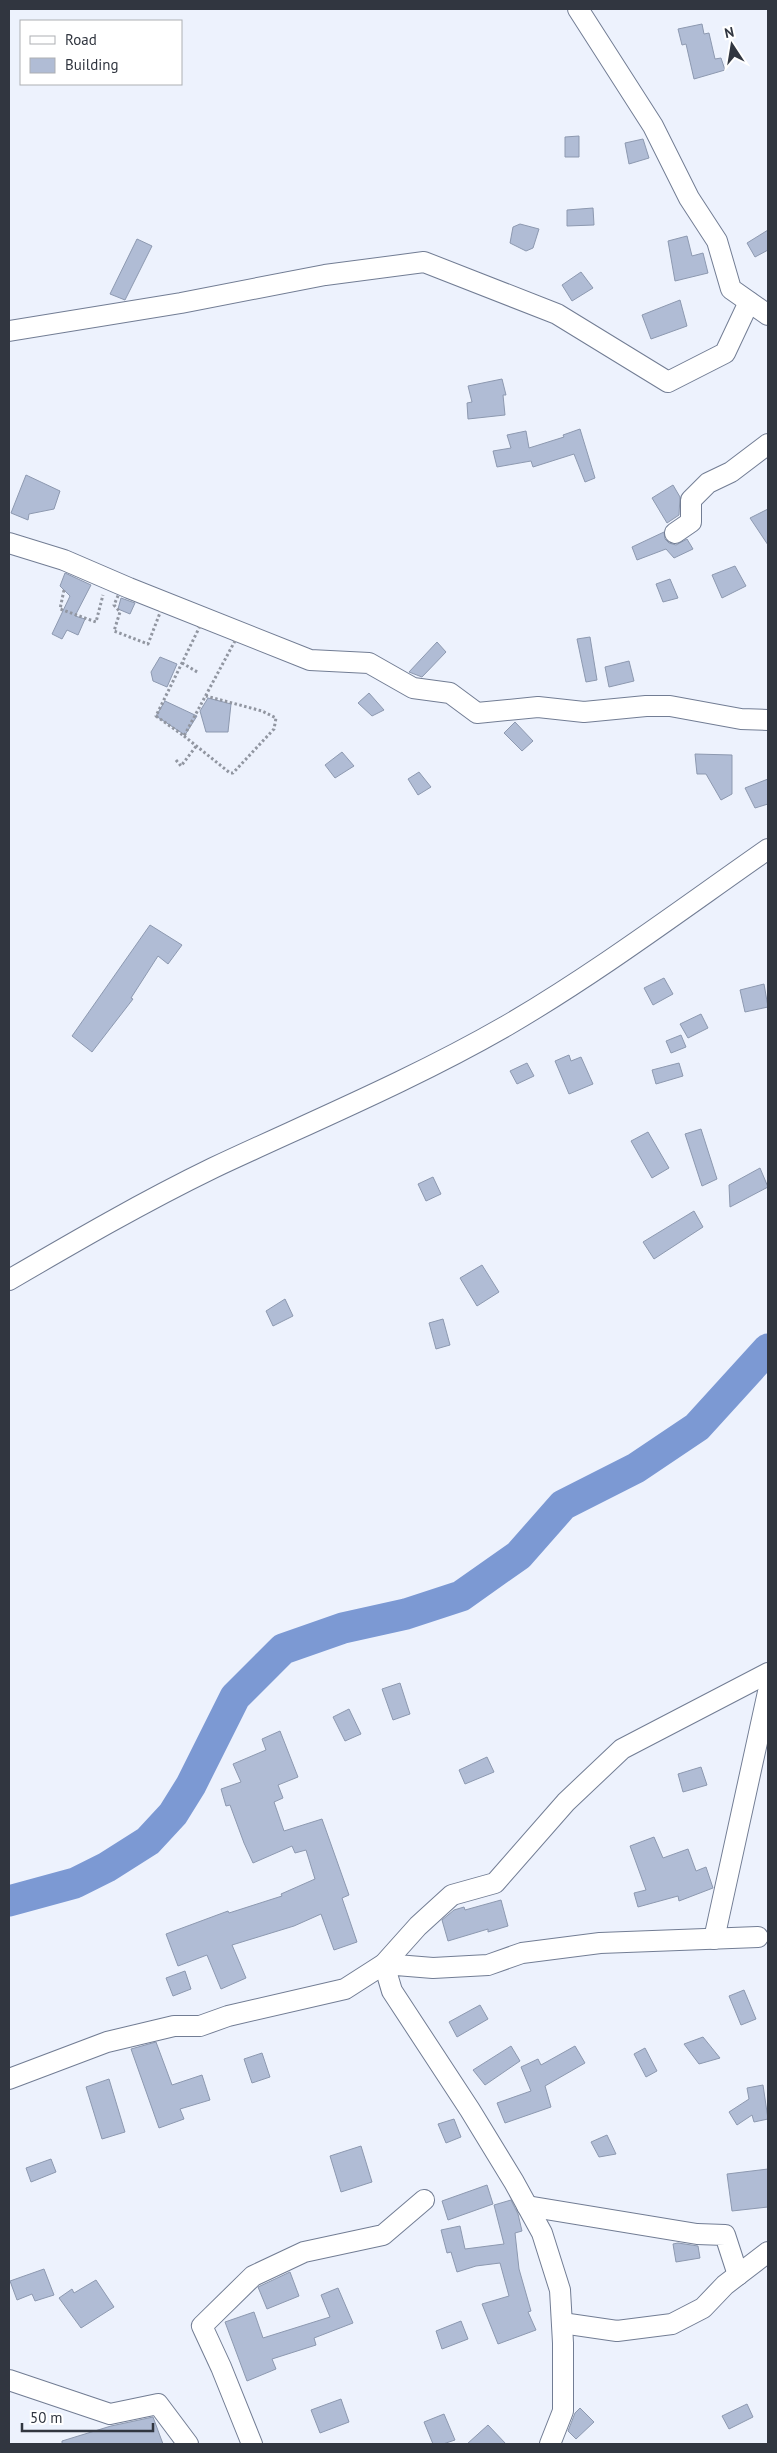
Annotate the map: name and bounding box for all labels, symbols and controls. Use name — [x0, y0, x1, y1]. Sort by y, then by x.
legend — [20, 20, 182, 85]
north arrow — [707, 20, 757, 70]
text: N — [723, 23, 736, 42]
text: Road — [65, 30, 97, 49]
text: Building — [65, 55, 119, 74]
scale bar — [22, 2400, 154, 2432]
text: 50 m — [30, 2408, 63, 2427]

